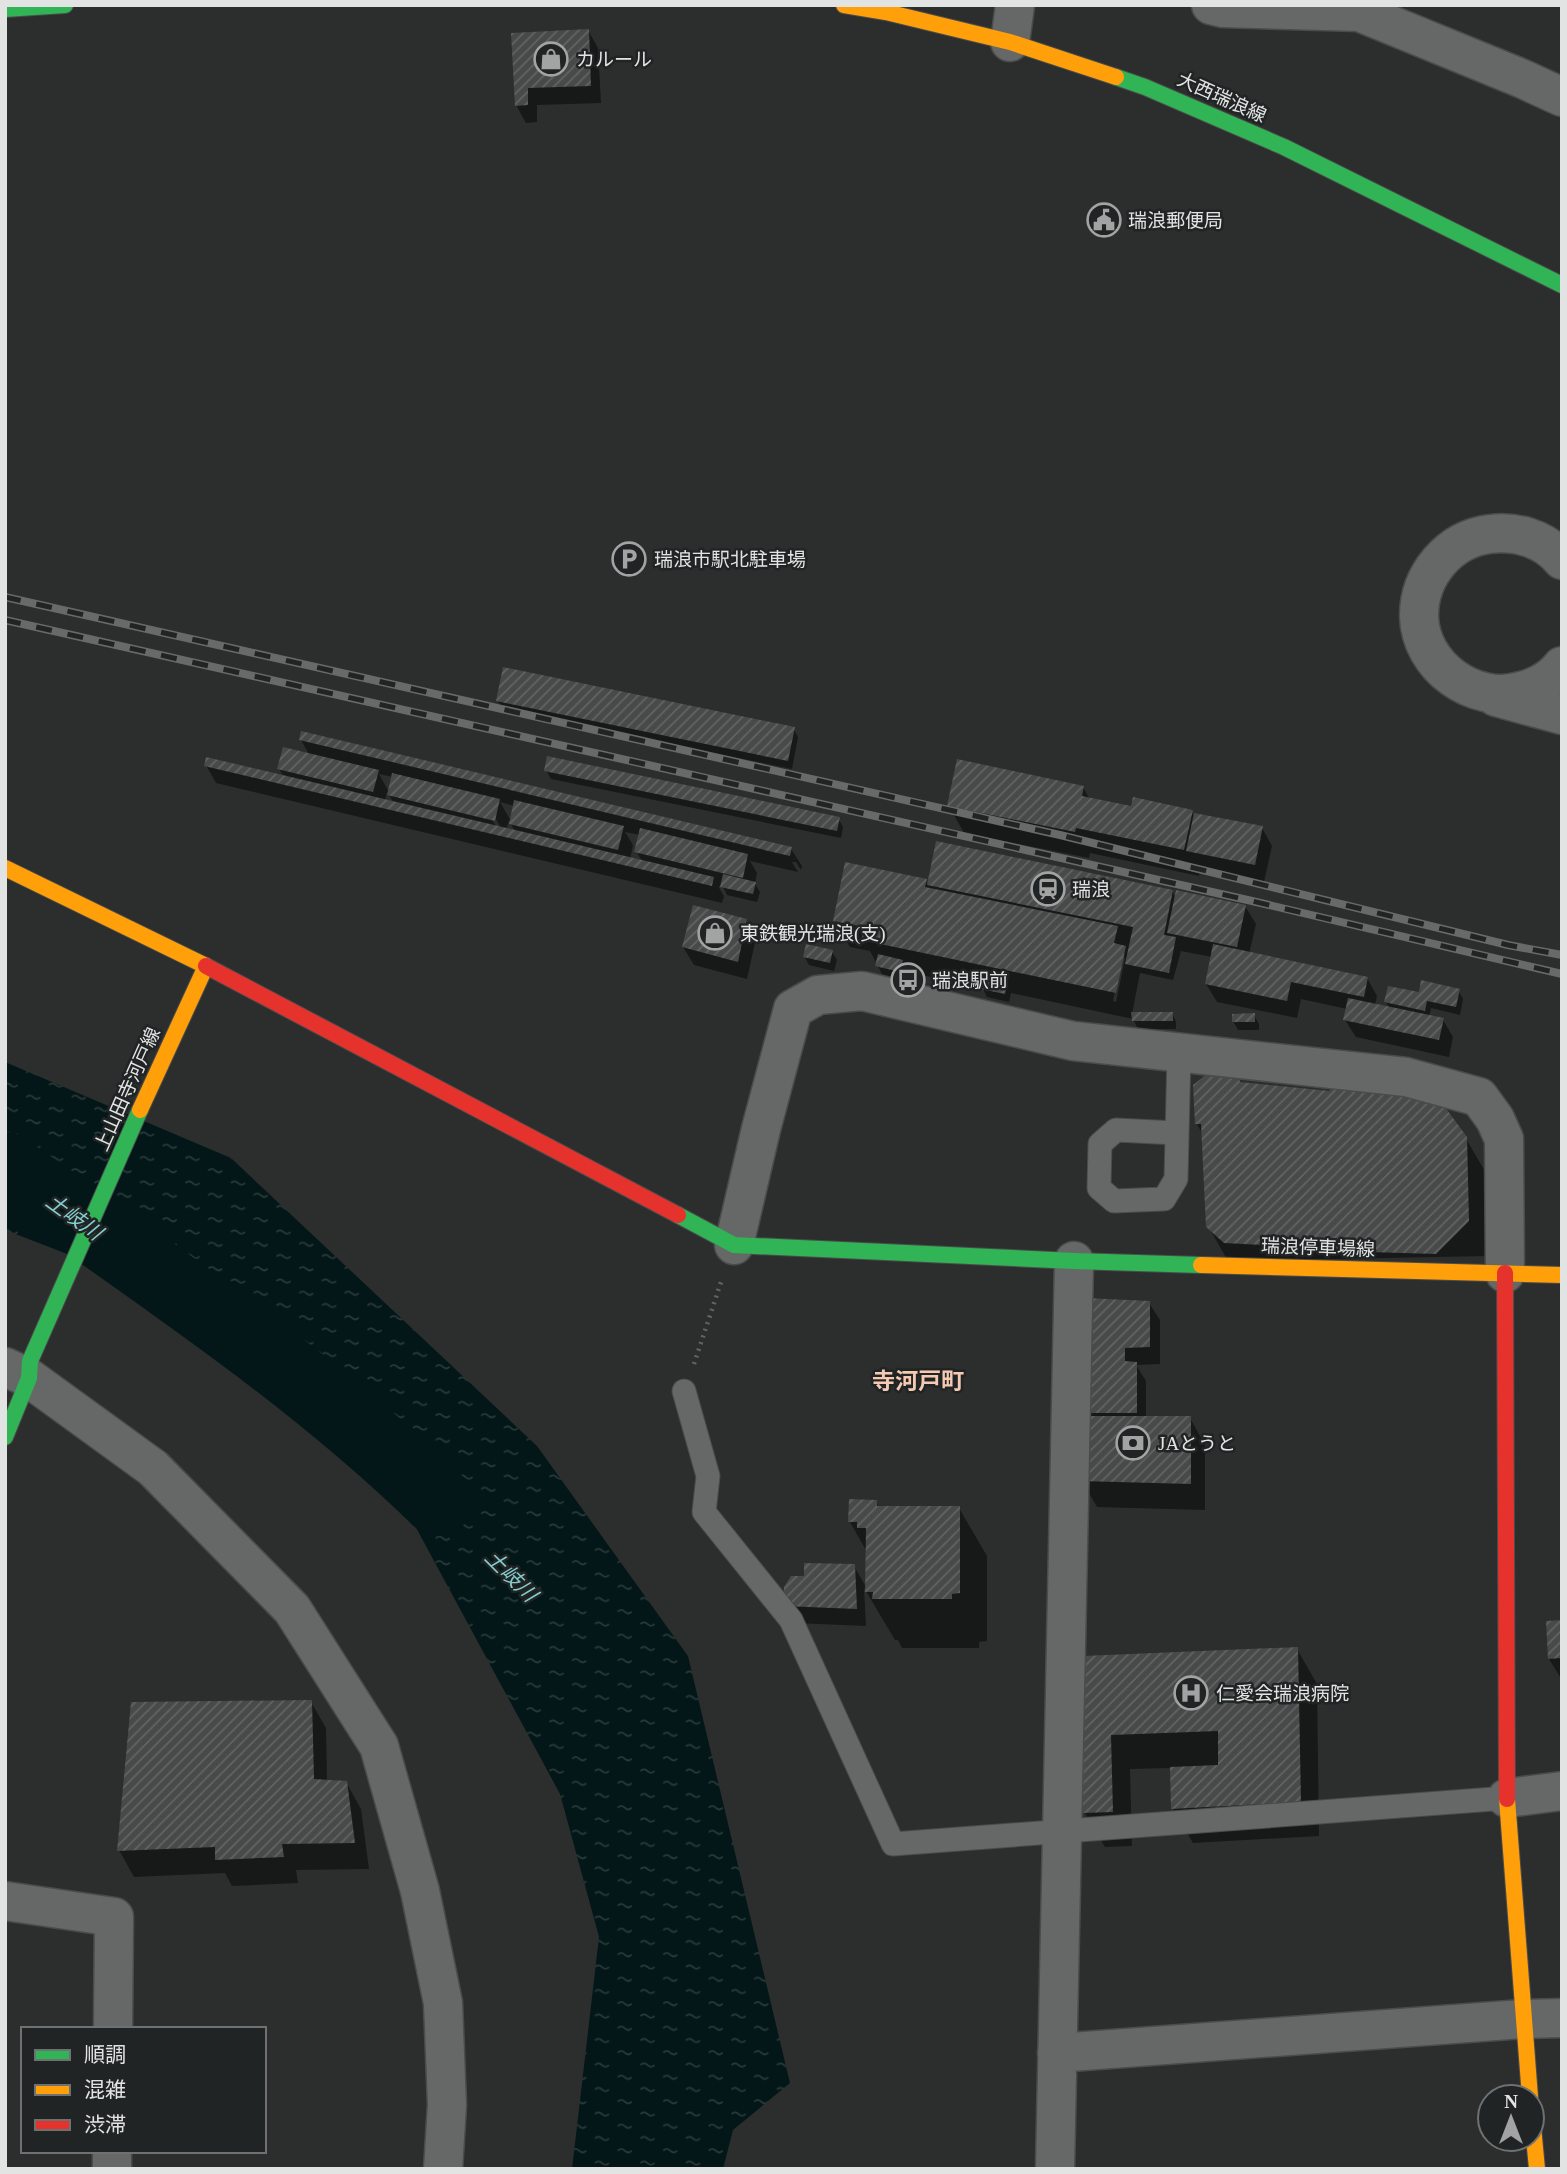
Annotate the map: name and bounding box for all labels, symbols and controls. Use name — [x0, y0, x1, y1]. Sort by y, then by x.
shop icon: カルール — [532, 40, 570, 78]
place label: カルール — [576, 49, 652, 70]
street label: 大西瑞浪線 — [1174, 69, 1269, 126]
public building icon: 瑞浪郵便局 — [1085, 201, 1123, 239]
place label: 瑞浪郵便局 — [1128, 210, 1223, 231]
parking icon: 瑞浪市駅北駐車場 — [610, 540, 648, 578]
place label: 瑞浪市駅北駐車場 — [654, 549, 806, 570]
station icon: 瑞浪 — [1029, 870, 1067, 908]
place label: 瑞浪 — [1072, 879, 1110, 900]
shop icon: 東鉄観光瑞浪(支) — [696, 914, 734, 952]
place label: 東鉄観光瑞浪(支) — [740, 923, 886, 945]
bus stop icon: 瑞浪駅前 — [889, 961, 927, 999]
place label: 瑞浪駅前 — [932, 970, 1008, 991]
street label: 上山田寺河戸線 — [91, 1024, 164, 1154]
water label: 土岐川 — [41, 1189, 108, 1246]
street label: 瑞浪停車場線 — [1261, 1235, 1375, 1260]
district label: 寺河戸町 — [872, 1369, 964, 1394]
bank icon: JAとうと — [1114, 1424, 1152, 1462]
place label: JAとうと — [1158, 1433, 1236, 1454]
water label: 土岐川 — [480, 1545, 543, 1608]
hospital icon: 仁愛会瑞浪病院 — [1172, 1674, 1210, 1712]
place label: 仁愛会瑞浪病院 — [1216, 1683, 1349, 1704]
legend — [21, 2027, 266, 2153]
text: 順調 — [84, 2043, 126, 2067]
text: 混雑 — [84, 2078, 126, 2102]
north arrow — [1476, 2083, 1546, 2153]
text: N — [1504, 2091, 1518, 2112]
text: 渋滞 — [84, 2113, 126, 2137]

